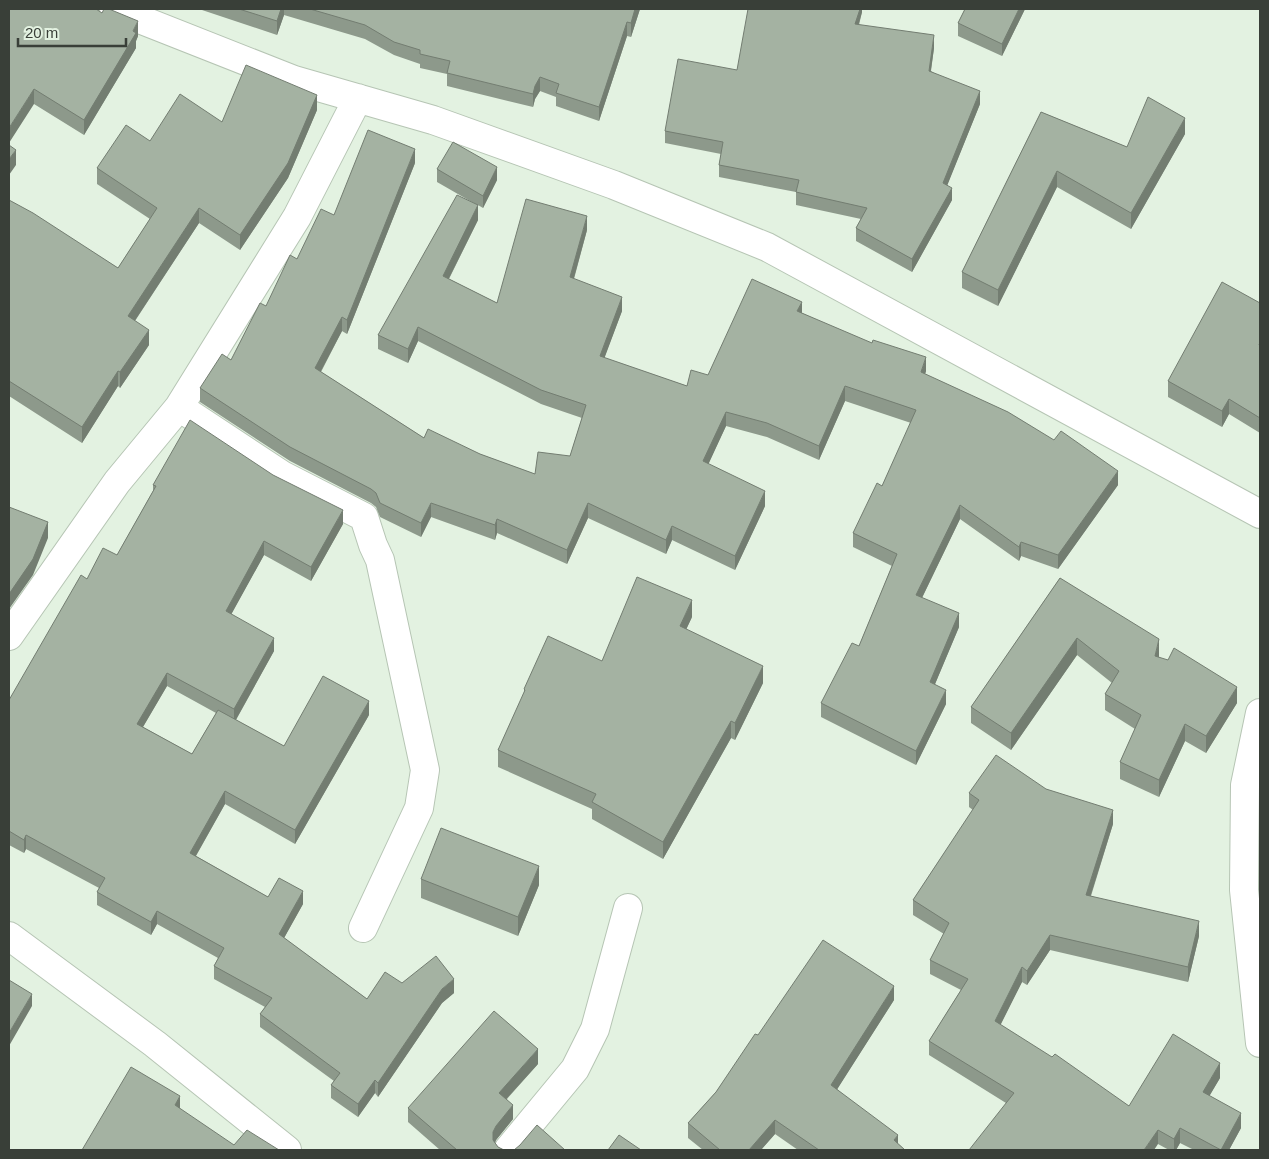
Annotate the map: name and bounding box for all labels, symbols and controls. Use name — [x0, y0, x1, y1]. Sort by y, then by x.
scale bar — [18, 15, 125, 47]
text: 20 m — [25, 24, 58, 41]

